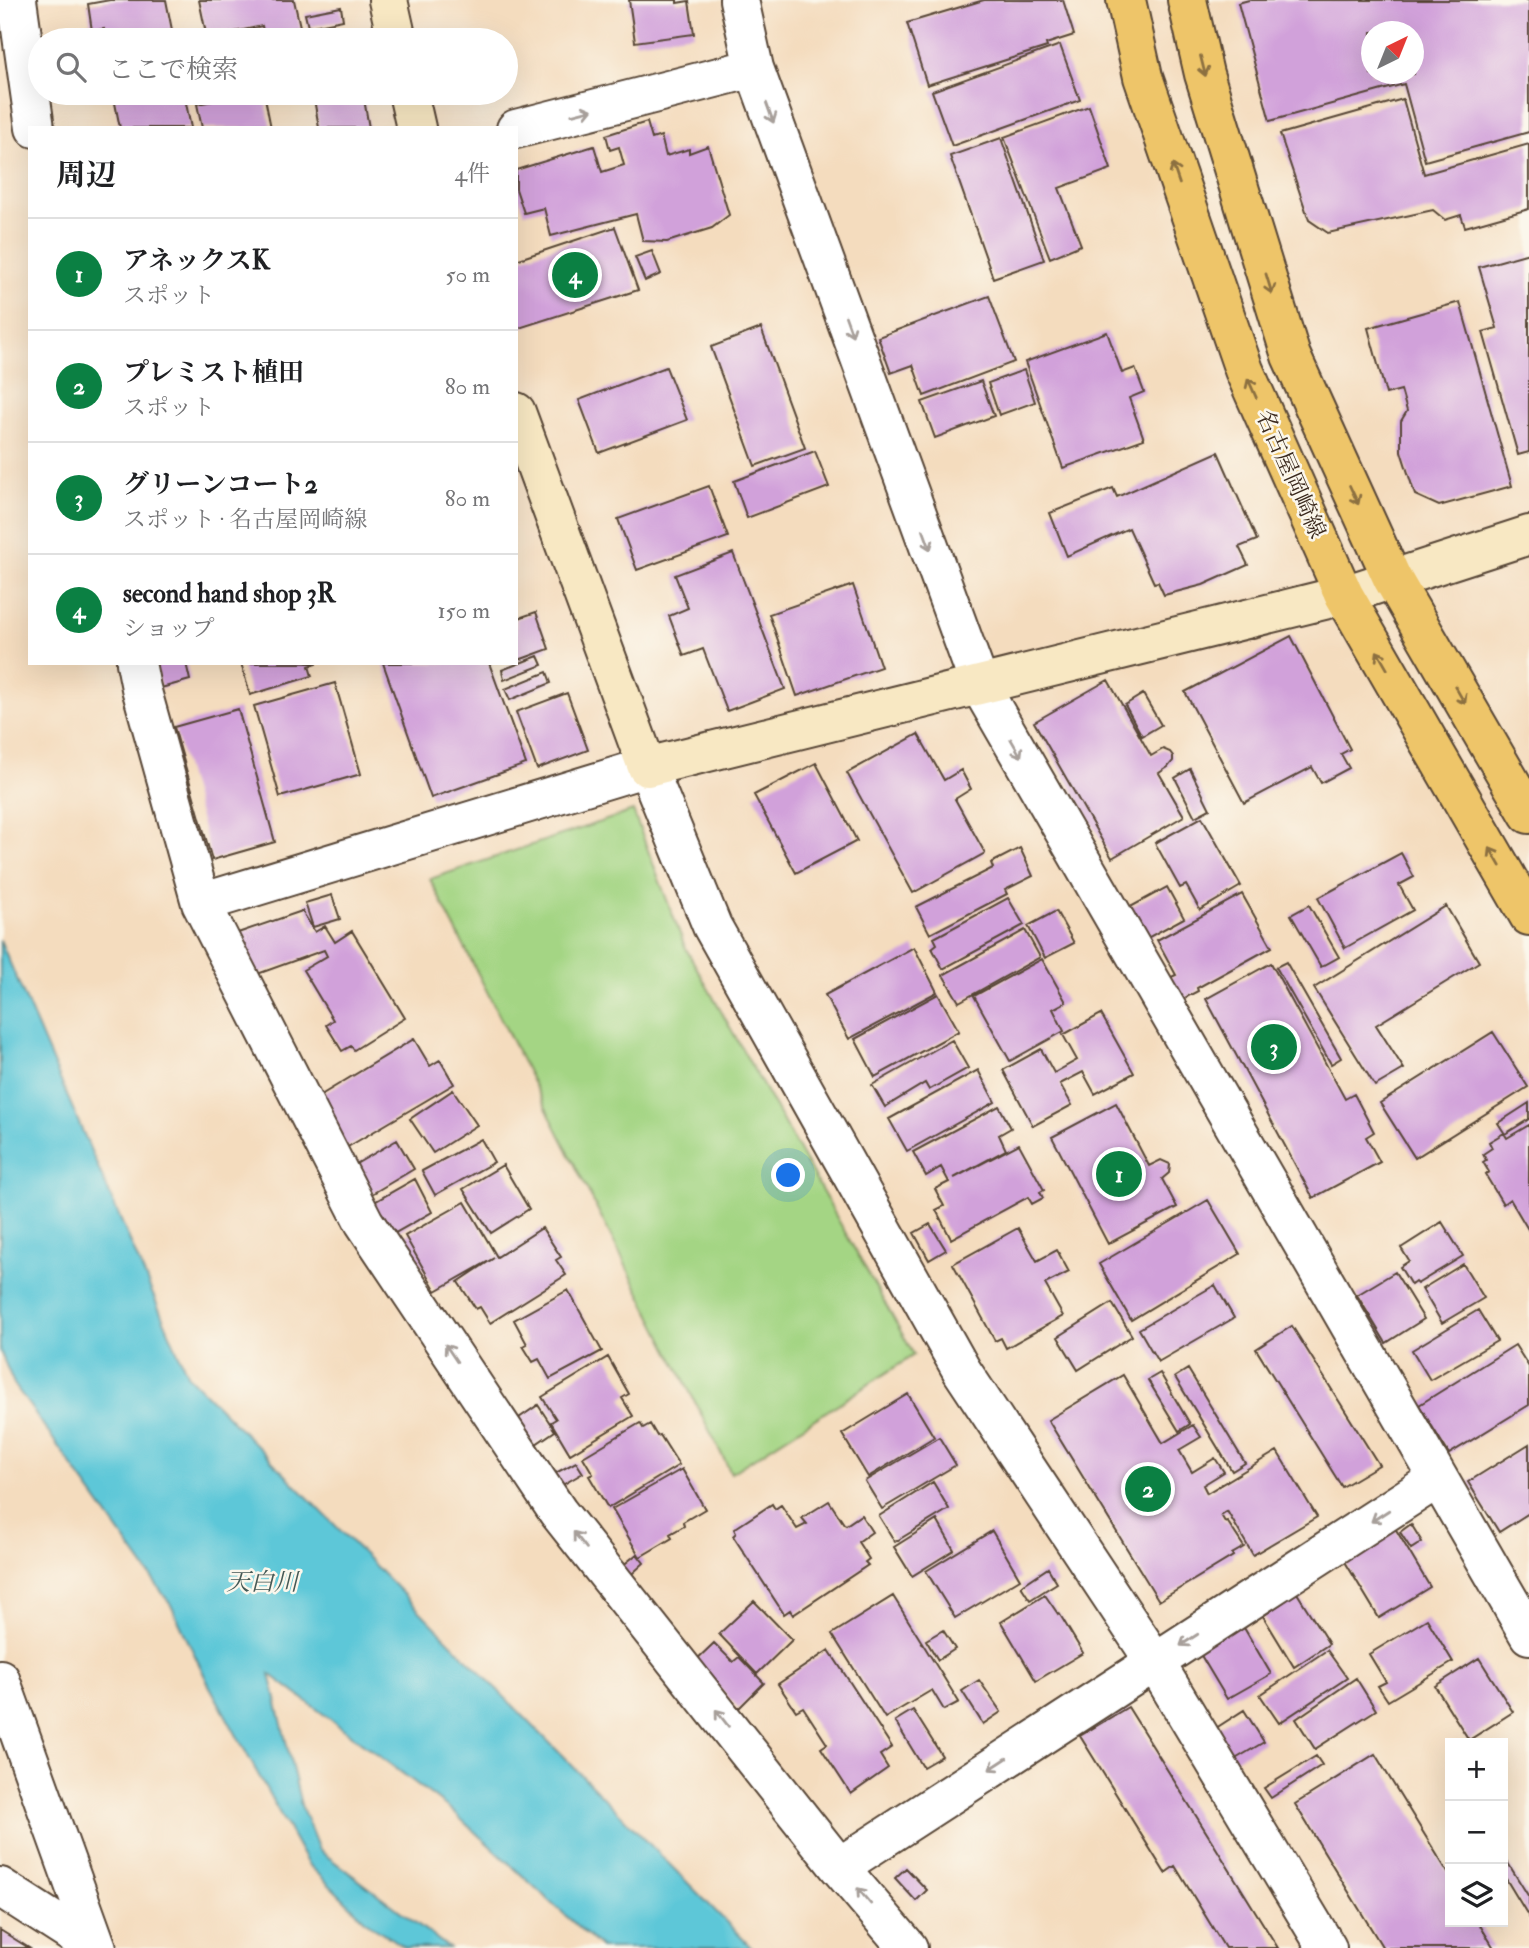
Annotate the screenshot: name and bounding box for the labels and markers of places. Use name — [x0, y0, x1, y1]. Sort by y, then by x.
pin: 4 — [552, 249, 598, 301]
pin: 3 — [1251, 1021, 1297, 1073]
pin: 1 — [1096, 1148, 1142, 1200]
pin: 2 — [1125, 1463, 1171, 1515]

